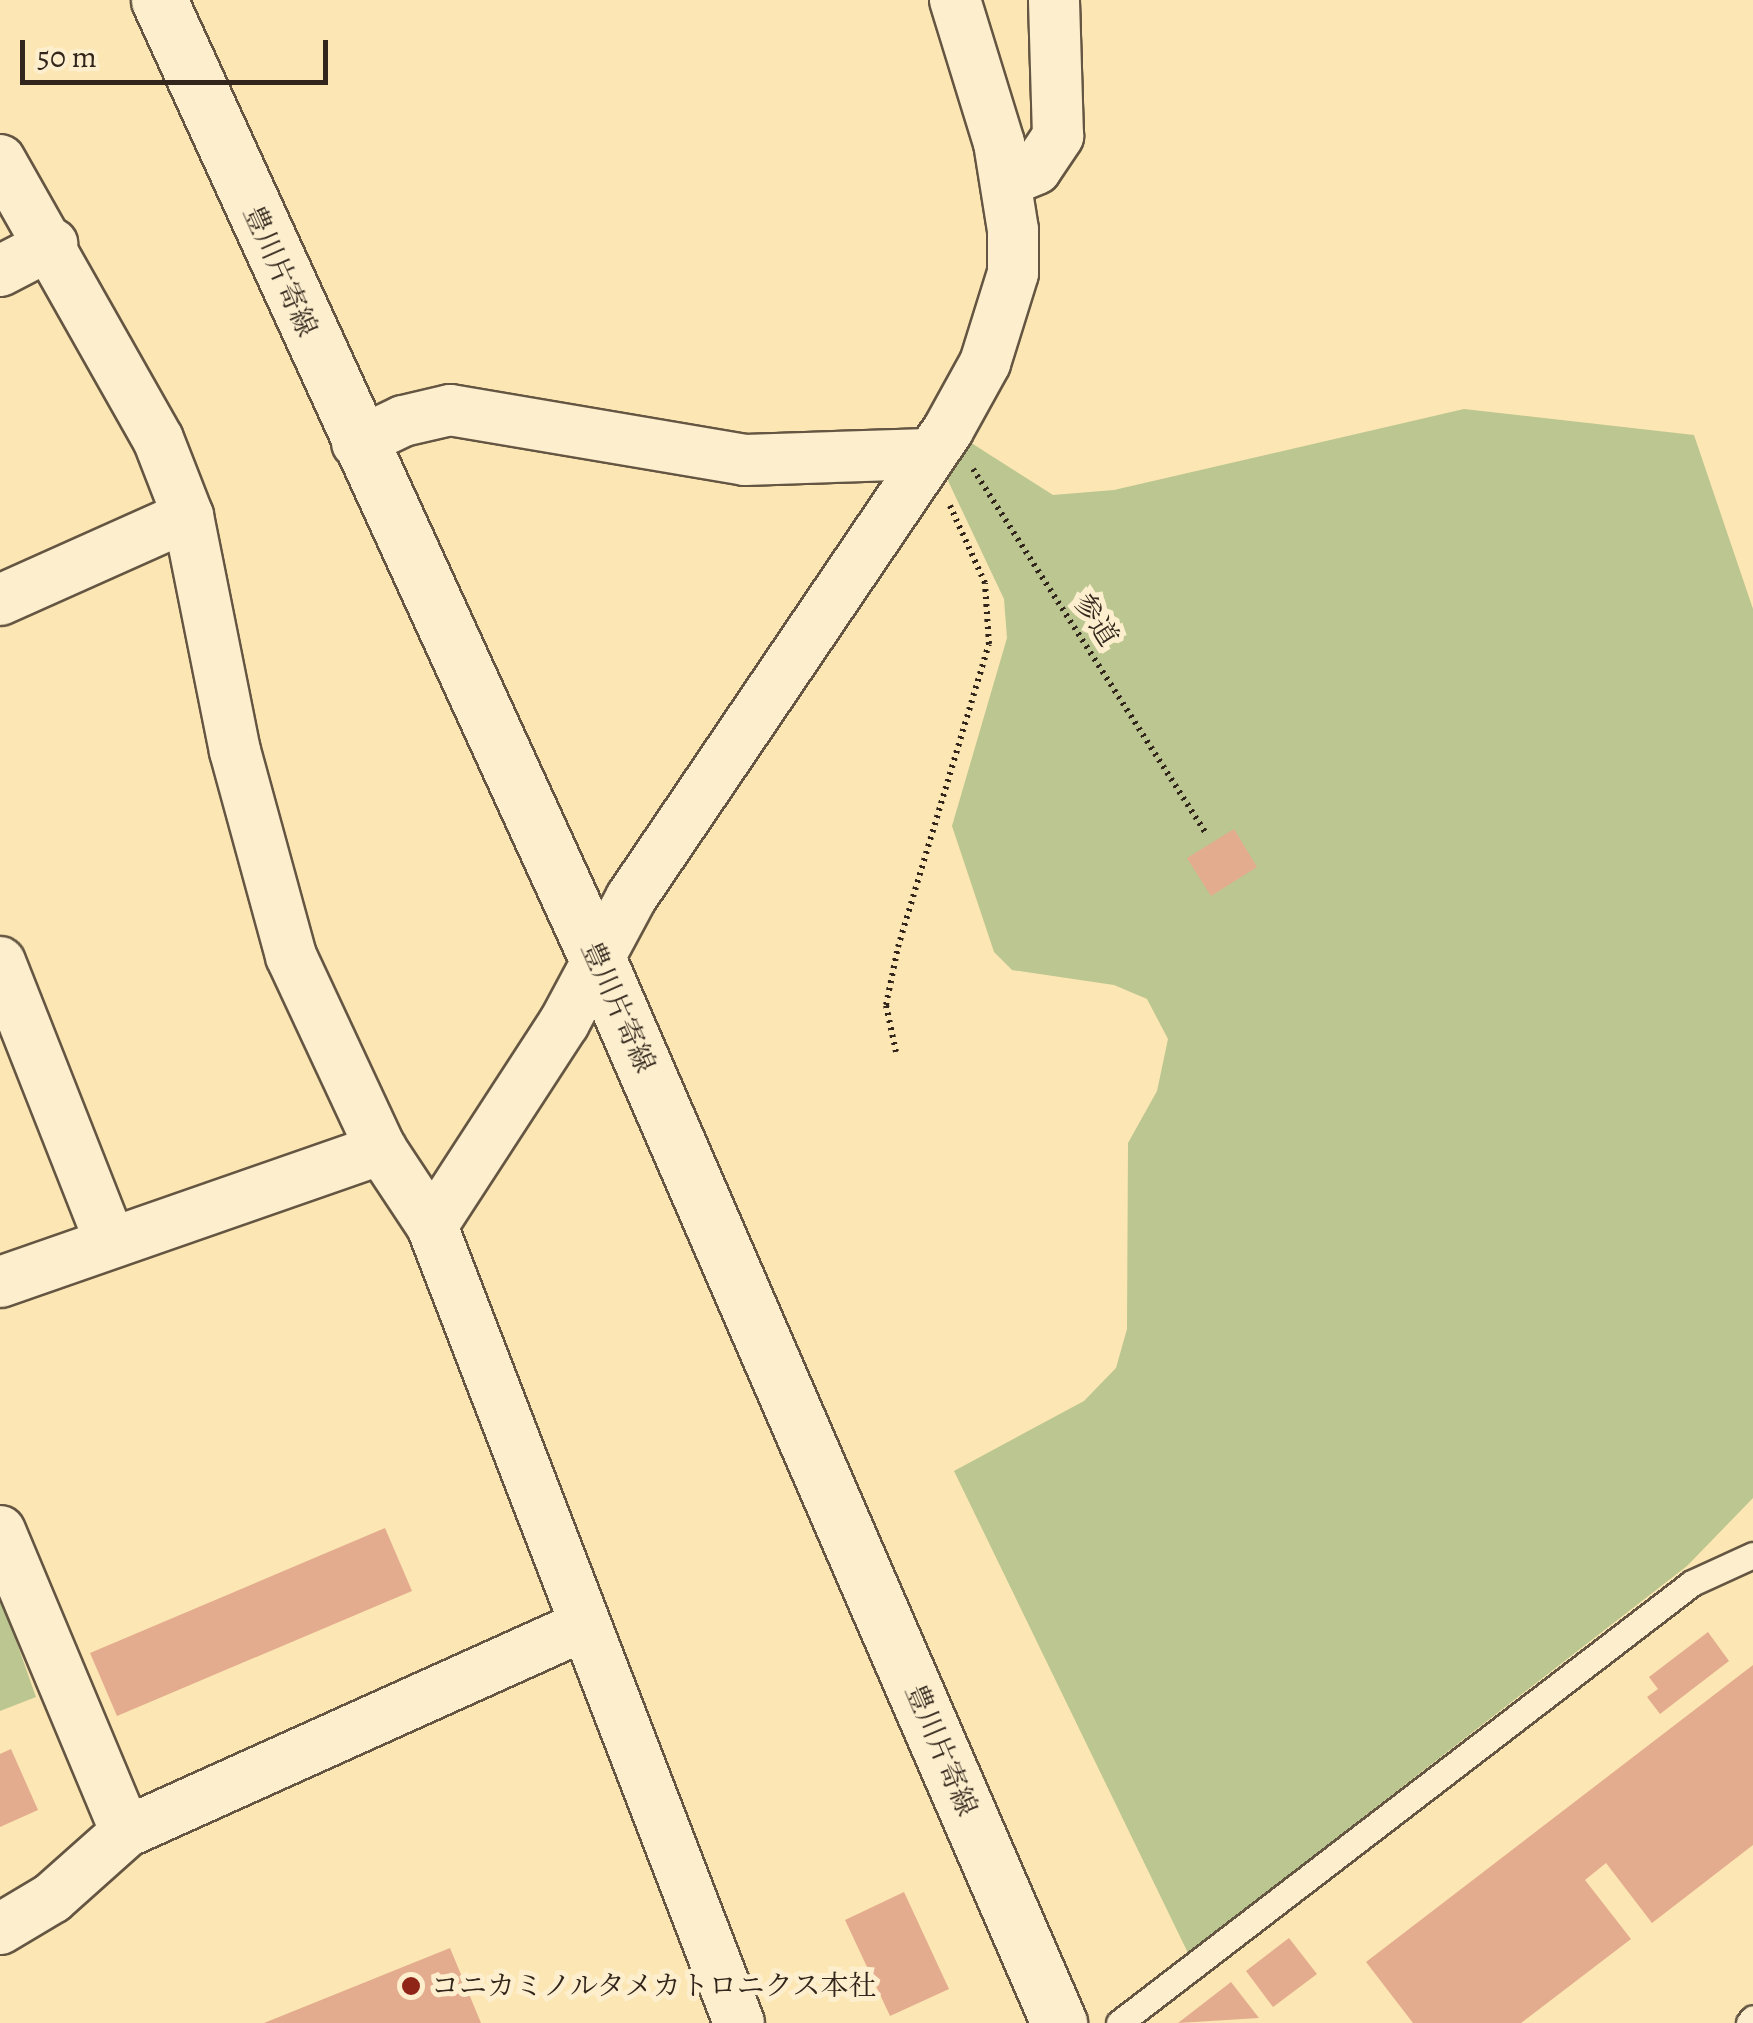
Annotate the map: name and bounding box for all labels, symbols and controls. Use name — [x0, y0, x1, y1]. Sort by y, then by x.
scale bar — [25, 20, 332, 82]
text: 50 m — [37, 37, 97, 77]
street label: 豊川片寄線 — [236, 200, 324, 342]
street label: 参道 — [1067, 587, 1125, 653]
street label: 豊川片寄線 — [574, 936, 662, 1078]
street label: 豊川片寄線 — [898, 1679, 984, 1821]
place label: コニカミノルタメカトロニクス本社 — [431, 1969, 879, 2003]
marker: コニカミノルタメカトロニクス本社 — [400, 1975, 422, 1997]

